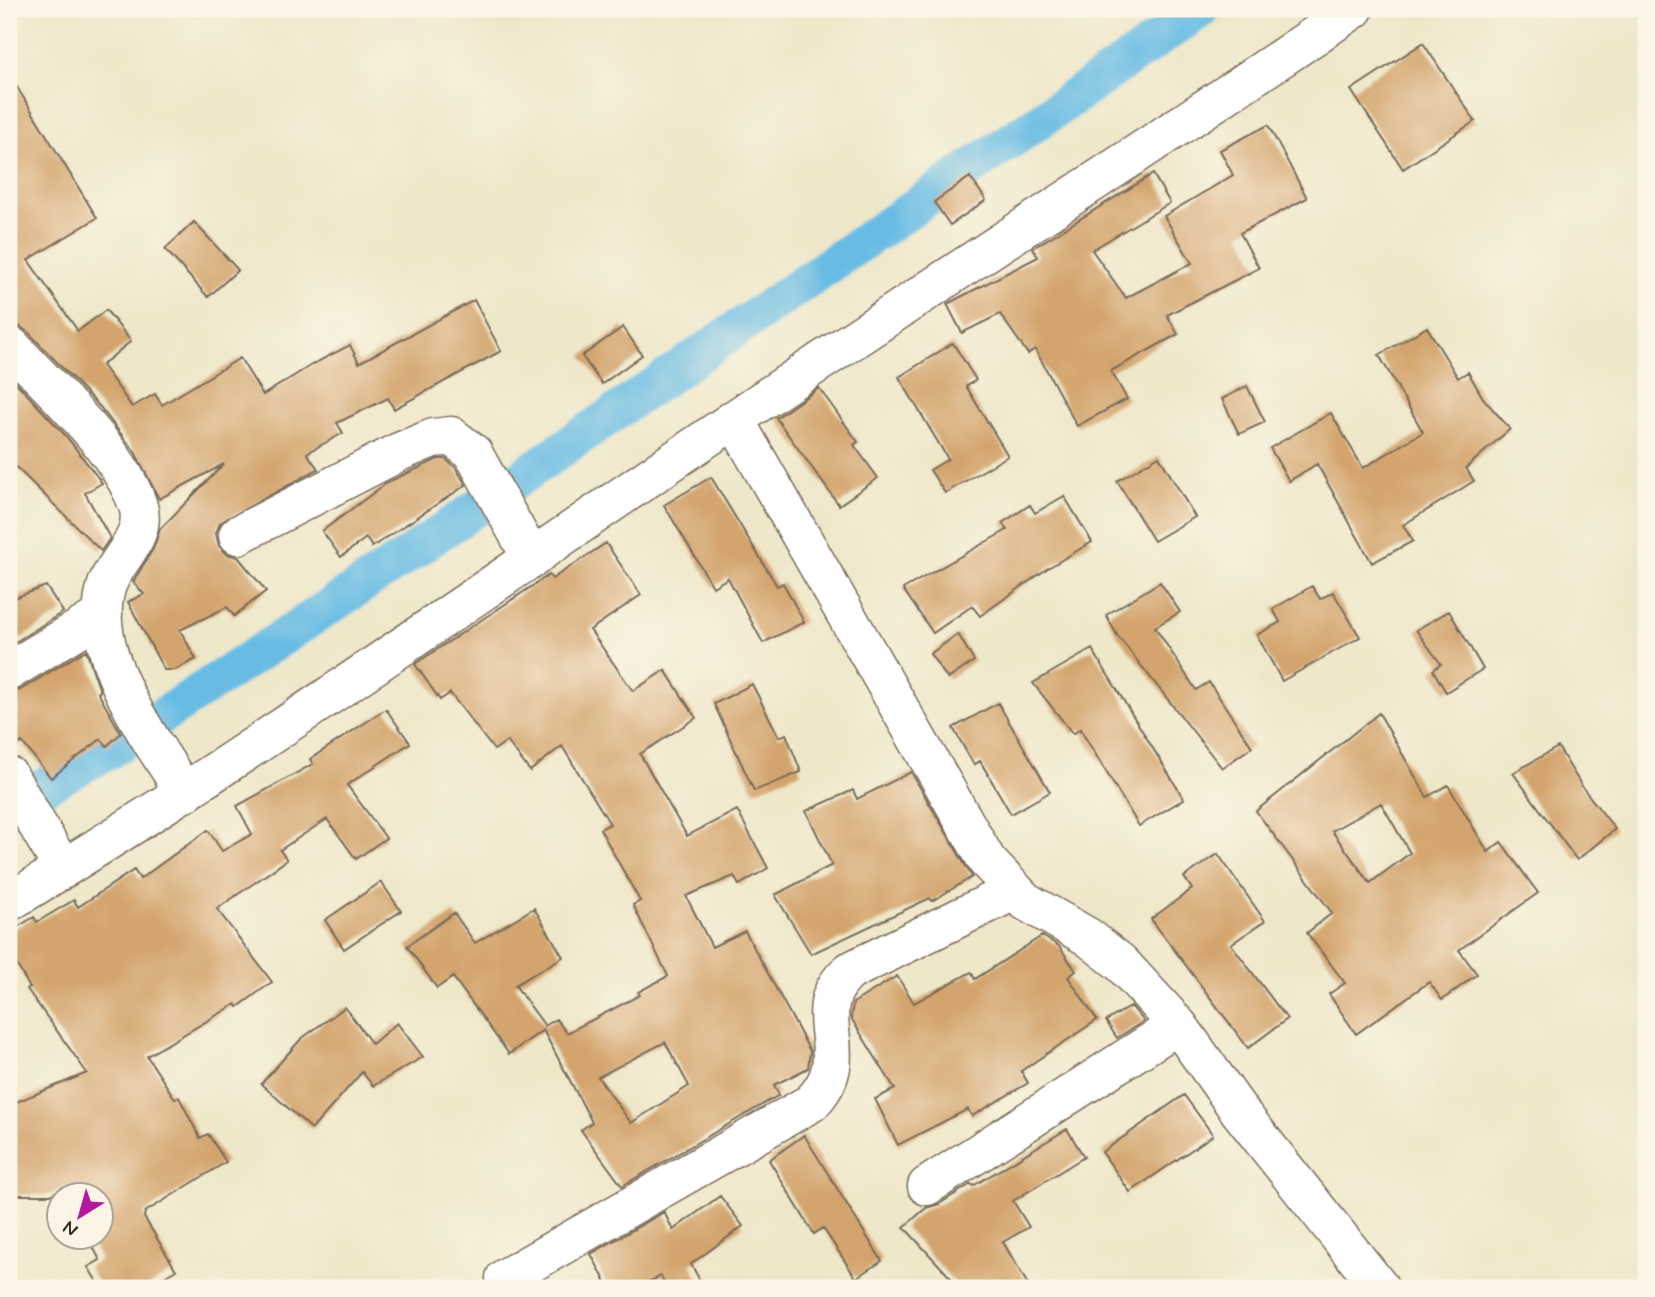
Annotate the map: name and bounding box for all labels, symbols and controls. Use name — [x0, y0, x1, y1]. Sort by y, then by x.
north arrow — [46, 1182, 116, 1252]
text: N — [58, 1215, 83, 1242]

